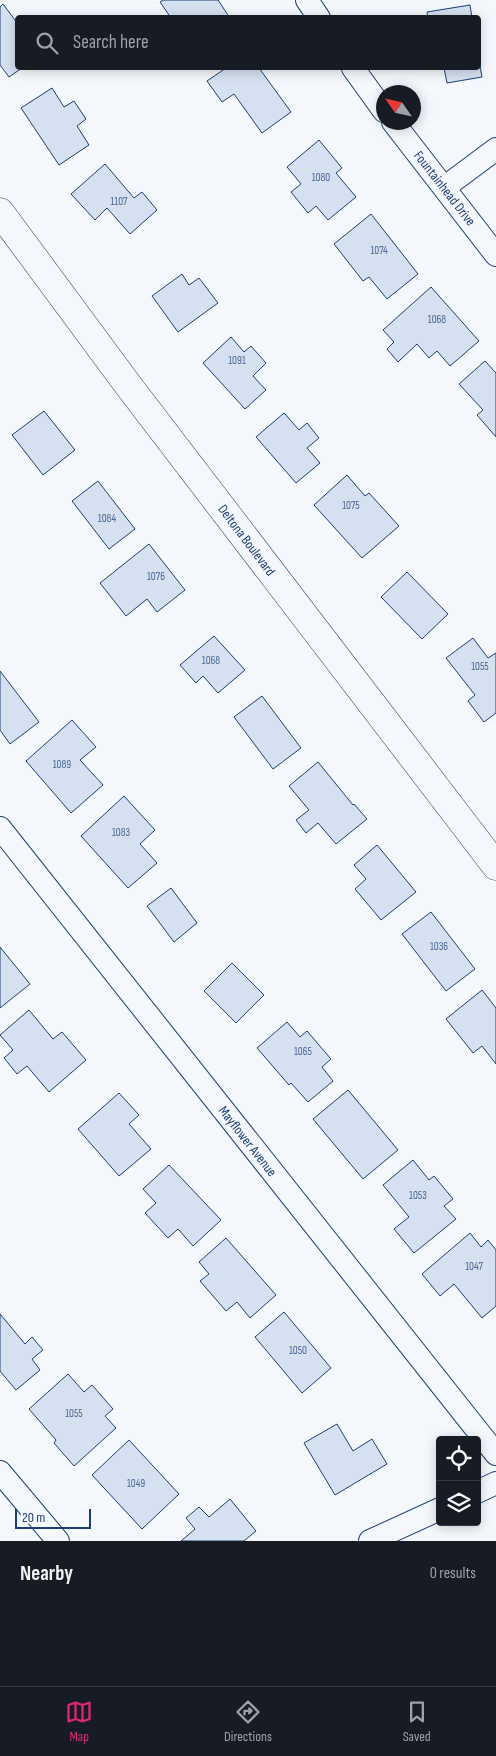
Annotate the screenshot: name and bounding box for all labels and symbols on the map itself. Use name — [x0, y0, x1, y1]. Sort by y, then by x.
north arrow — [376, 85, 421, 130]
street label: Fountainhead Drive — [410, 147, 479, 229]
house number: 1080 — [312, 171, 330, 184]
house number: 1107 — [111, 195, 128, 208]
house number: 1074 — [370, 244, 388, 257]
house number: 1068 — [428, 313, 446, 326]
house number: 1091 — [228, 354, 246, 367]
house number: 1075 — [342, 499, 360, 512]
street label: Deltona Boulevard — [214, 501, 279, 579]
house number: 1084 — [98, 512, 117, 525]
house number: 1076 — [147, 570, 165, 583]
house number: 1068 — [202, 654, 220, 667]
house number: 1055 — [471, 660, 489, 673]
house number: 1089 — [53, 758, 71, 771]
house number: 1083 — [112, 826, 130, 839]
house number: 1036 — [430, 940, 448, 953]
house number: 1065 — [294, 1045, 312, 1058]
street label: Mayflower Avenue — [215, 1103, 280, 1180]
house number: 1053 — [409, 1189, 427, 1202]
house number: 1047 — [465, 1260, 483, 1273]
house number: 1050 — [289, 1344, 307, 1357]
house number: 1055 — [65, 1407, 83, 1420]
house number: 1049 — [127, 1477, 145, 1490]
scale bar — [15, 1506, 91, 1529]

